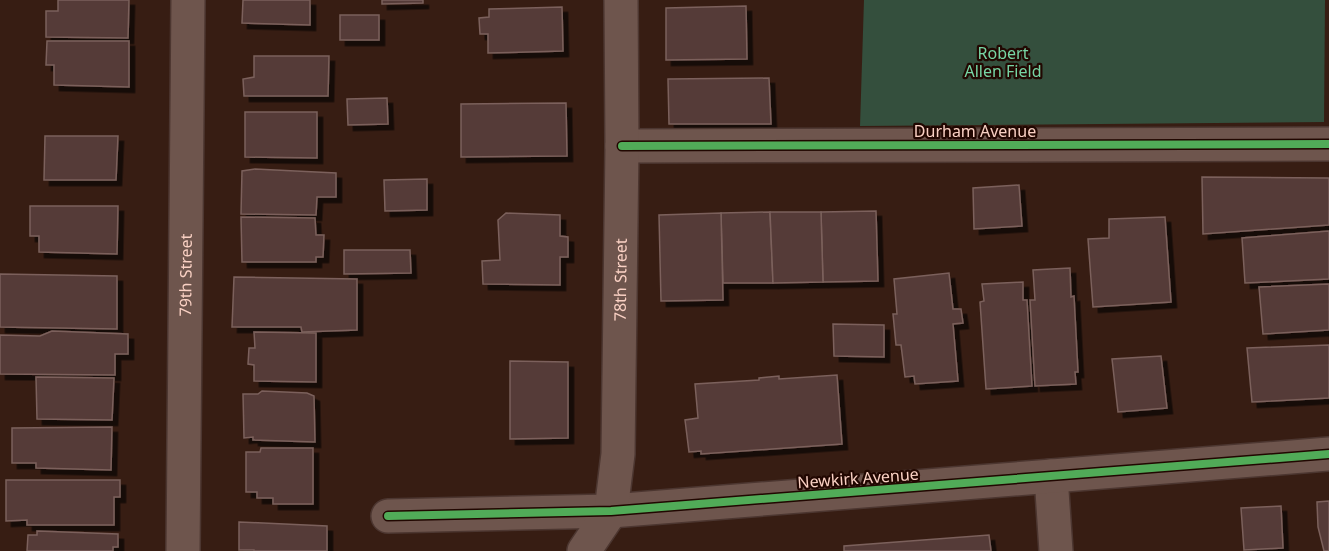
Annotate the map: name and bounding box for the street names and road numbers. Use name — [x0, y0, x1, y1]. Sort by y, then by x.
street label: Durham Avenue — [914, 120, 1036, 142]
street label: 79th Street — [174, 233, 197, 317]
street label: 78th Street — [609, 238, 632, 321]
street label: Newkirk Avenue — [797, 463, 919, 493]

